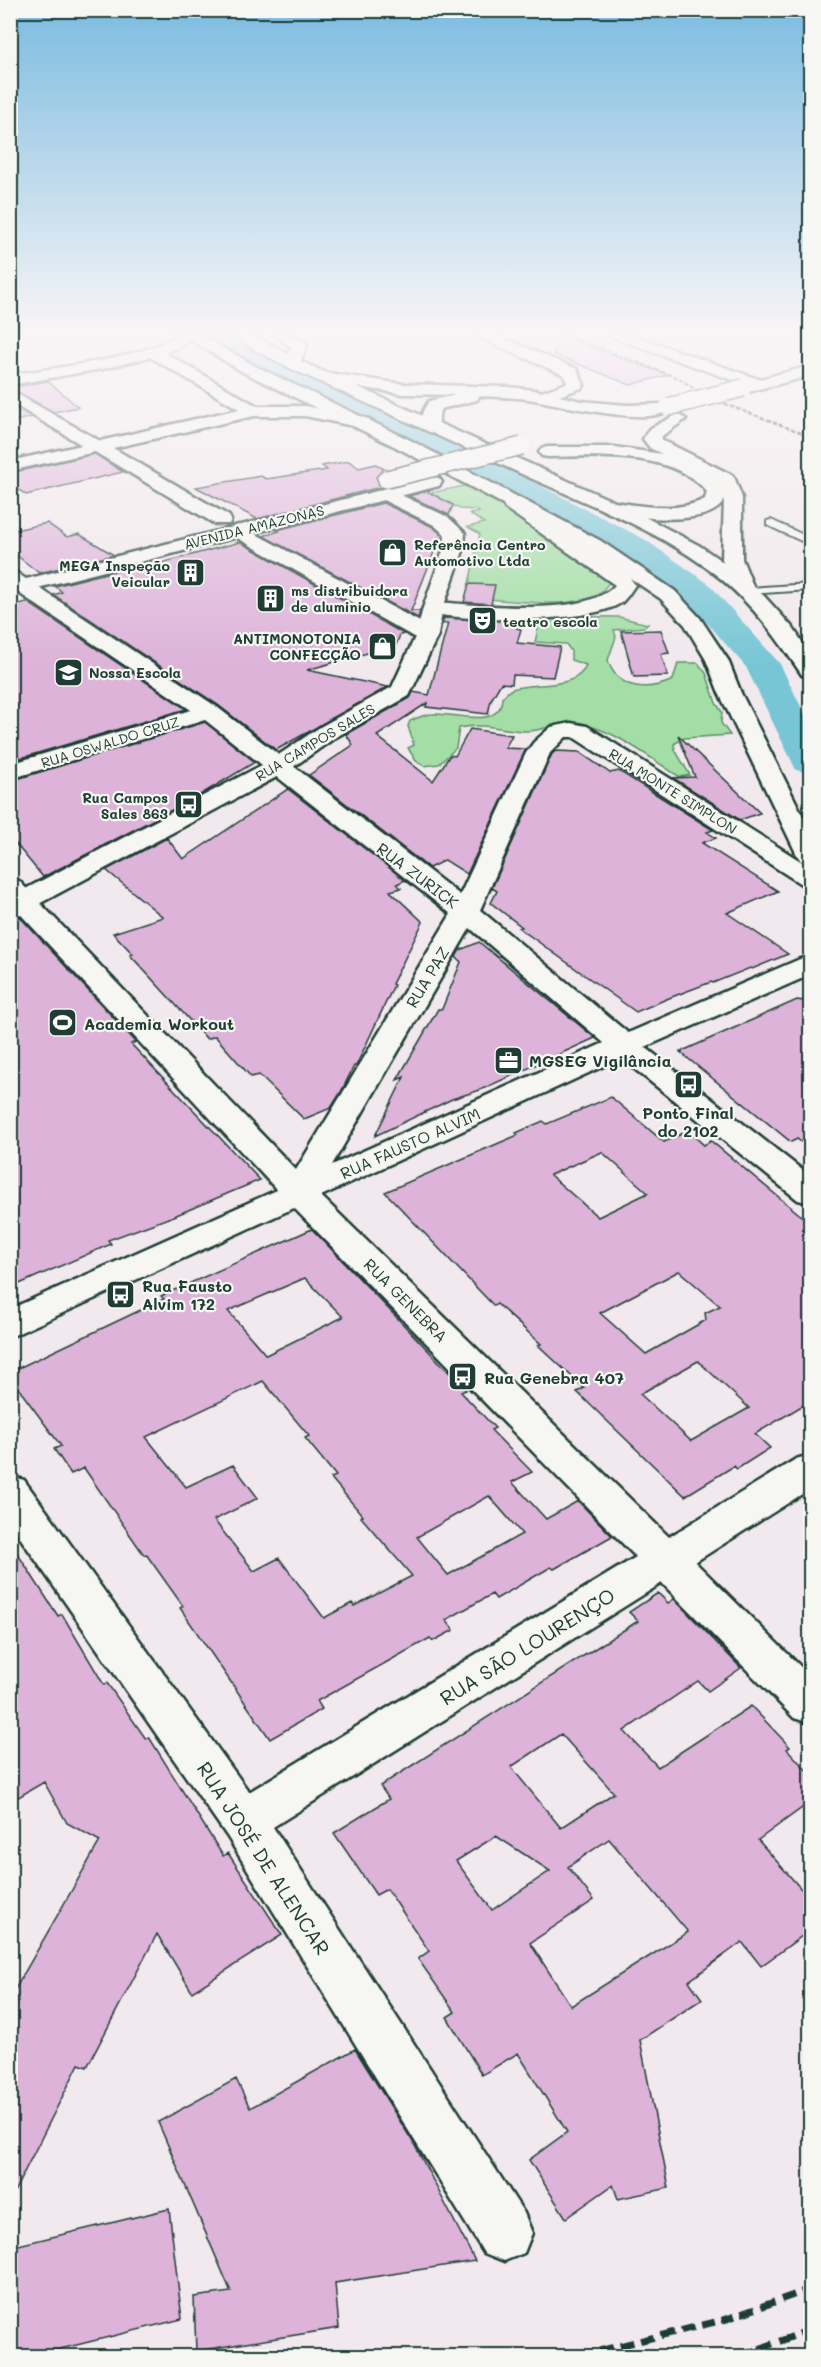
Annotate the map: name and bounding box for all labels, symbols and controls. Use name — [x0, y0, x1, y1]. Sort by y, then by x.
street label: AVENIDA AMAZONAS — [182, 500, 326, 554]
place label: Referência Centro Automotivo Ltda — [414, 535, 546, 570]
shop icon: Referência Centro Automotivo Ltda — [377, 536, 409, 568]
place label: MEGA Inspeção Veicular — [59, 556, 170, 591]
building icon: MEGA Inspeção Veicular — [175, 557, 207, 589]
place label: ms distribuidora de aluminio — [291, 581, 408, 616]
building icon: ms distribuidora de aluminio — [254, 582, 286, 614]
theatre icon: teatro escola — [466, 605, 498, 637]
place label: teatro escola — [503, 612, 598, 631]
place label: ANTIMONOTONIA CONFECÇÃO — [233, 629, 361, 664]
shop icon: ANTIMONOTONIA CONFECÇÃO — [366, 630, 398, 662]
school or university icon: Nossa Escola — [52, 656, 84, 688]
place label: Nossa Escola — [89, 663, 182, 682]
street label: RUA CAMPOS SALES — [252, 699, 378, 785]
street label: RUA OSWALDO CRUZ — [39, 712, 181, 772]
street label: RUA MONTE SIMPLON — [605, 744, 741, 838]
place label: Rua Campos Sales 863 — [82, 788, 168, 823]
bus stop icon: Rua Campos Sales 863 — [173, 789, 205, 821]
street label: RUA ZURICK — [373, 837, 463, 913]
street label: RUA PAZ — [401, 942, 453, 1011]
sports icon: Academia Workout — [47, 1007, 79, 1039]
place label: Academia Workout — [84, 1013, 234, 1034]
office icon: MGSEG Vigilância — [492, 1044, 524, 1076]
place label: MGSEG Vigilância — [529, 1050, 672, 1071]
bus stop icon: Ponto Final do 2102 — [672, 1068, 704, 1100]
place label: Ponto Final do 2102 — [642, 1102, 734, 1141]
street label: RUA FAUSTO ALVIM — [337, 1103, 483, 1183]
street label: RUA GENEBRA — [360, 1254, 452, 1346]
place label: Rua Fausto Alvim 172 — [142, 1275, 232, 1314]
bus stop icon: Rua Fausto Alvim 172 — [105, 1278, 137, 1310]
bus stop icon: Rua Genebra 407 — [447, 1361, 479, 1393]
place label: Rua Genebra 407 — [484, 1367, 624, 1388]
street label: RUA SÃO LOURENÇO — [435, 1582, 619, 1710]
street label: RUA JOSÉ DE ALENCAR — [192, 1756, 336, 1960]

